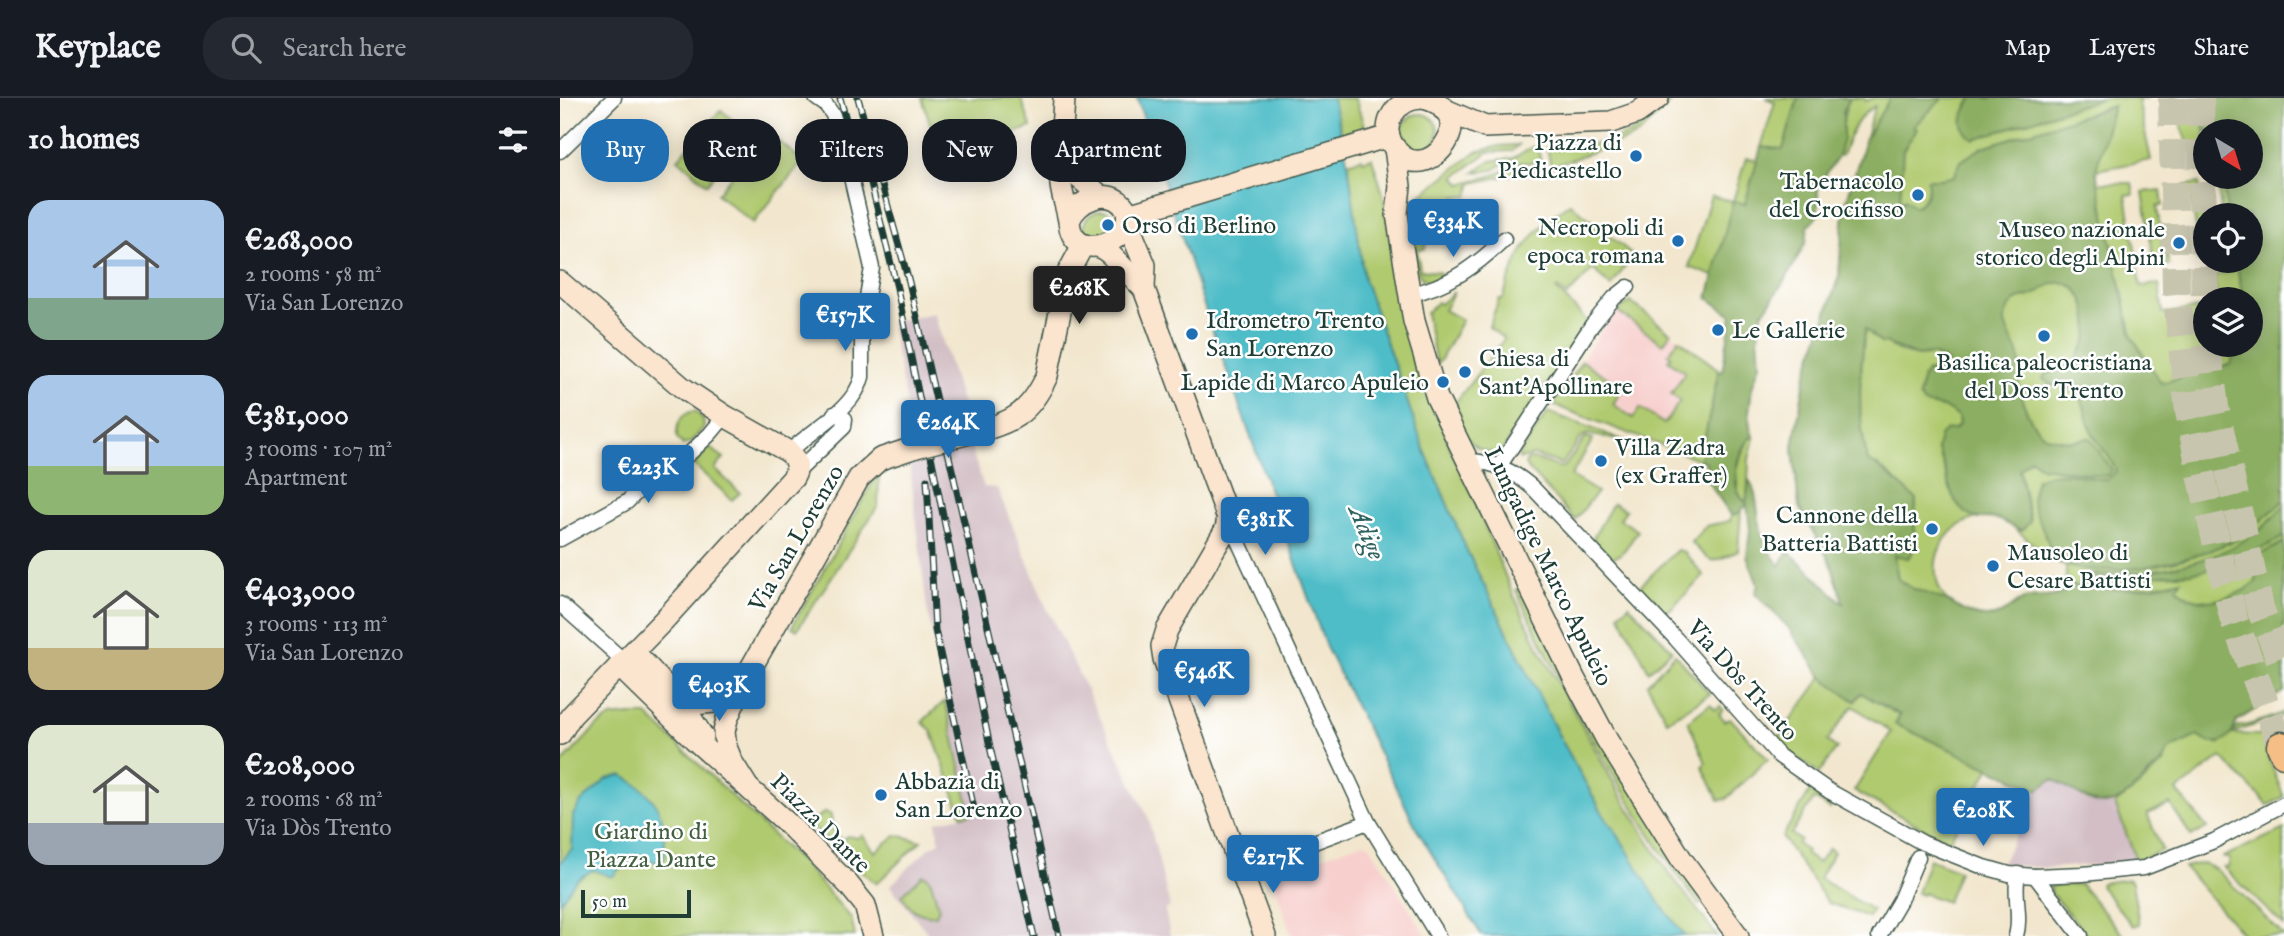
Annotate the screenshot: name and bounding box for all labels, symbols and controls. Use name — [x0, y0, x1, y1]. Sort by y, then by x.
search box — [203, 17, 693, 80]
text: Keyplace — [35, 27, 161, 69]
icon: search — [227, 29, 265, 67]
text: Search here — [283, 32, 407, 65]
text: Map — [2005, 33, 2051, 64]
text: Layers — [2089, 33, 2156, 64]
text: Share — [2194, 33, 2249, 64]
chip: Buy — [581, 119, 669, 182]
chip: Rent — [683, 119, 781, 182]
chip: Filters — [795, 119, 908, 182]
chip: New — [922, 119, 1017, 182]
chip: Apartment — [1031, 119, 1186, 182]
north arrow — [2193, 119, 2263, 189]
map controls — [2193, 119, 2263, 357]
text: 10 homes — [28, 121, 140, 159]
icon: filters — [494, 121, 532, 159]
place label: Piazza di Piedicastello — [1497, 128, 1622, 187]
marker: Piazza di Piedicastello — [1628, 148, 1644, 164]
place label: Tabernacolo del Crocifisso — [1769, 167, 1904, 226]
marker: Tabernacolo del Crocifisso — [1910, 187, 1926, 203]
pin: €334K — [1404, 200, 1502, 259]
button: locate — [2193, 203, 2263, 273]
text: €334K — [1424, 207, 1482, 236]
place label: Orso di Berlino — [1122, 211, 1276, 242]
place label: Necropoli di epoca romana — [1527, 213, 1665, 272]
place label: Museo nazionale storico degli Alpini — [1976, 215, 2165, 274]
marker: Orso di Berlino — [1100, 217, 1116, 233]
text: €268,000 — [245, 222, 353, 260]
icon: home — [84, 228, 168, 312]
marker: Necropoli di epoca romana — [1670, 233, 1686, 249]
marker: Museo nazionale storico degli Alpini — [2171, 235, 2187, 251]
text: 2 rooms · 58 m² — [245, 260, 382, 289]
pin: €268K — [1030, 266, 1128, 326]
text: €268K — [1049, 274, 1109, 303]
button: layers — [2193, 287, 2263, 357]
text: Via San Lorenzo — [245, 289, 403, 318]
pin: €157K — [796, 294, 894, 353]
text: €157K — [816, 301, 874, 330]
place label: Idrometro Trento San Lorenzo — [1206, 306, 1385, 365]
place label: Le Gallerie — [1732, 316, 1845, 347]
marker: Le Gallerie — [1710, 322, 1726, 338]
marker: Idrometro Trento San Lorenzo — [1184, 326, 1200, 342]
marker: Basilica paleocristiana del Doss Trento — [2036, 328, 2052, 344]
place label: Chiesa di Sant'Apollinare — [1479, 344, 1633, 403]
place label: Basilica paleocristiana del Doss Trento — [1936, 348, 2153, 407]
marker: Chiesa di Sant'Apollinare — [1457, 364, 1473, 380]
place label: Lapide di Marco Apuleio — [1180, 368, 1429, 399]
marker: Lapide di Marco Apuleio — [1435, 374, 1451, 390]
text: €381,000 — [245, 397, 349, 435]
pin: €264K — [899, 400, 997, 460]
icon: home — [84, 403, 168, 487]
text: €264K — [917, 408, 979, 437]
place label: Villa Zadra (ex Graffer) — [1614, 433, 1728, 492]
text: 3 rooms · 107 m² — [245, 435, 393, 464]
street label: Lungadige Marco Apuleio — [1476, 442, 1619, 692]
pin: €223K — [599, 446, 697, 505]
text: €223K — [618, 453, 678, 482]
marker: Villa Zadra (ex Graffer) — [1593, 453, 1609, 469]
street label: Via San Lorenzo — [742, 459, 852, 619]
text: Apartment — [245, 464, 348, 493]
water label: Adige — [1338, 497, 1393, 566]
pin: €381K — [1216, 498, 1314, 557]
place label: Cannone della Batteria Battisti — [1761, 501, 1919, 560]
text: €381K — [1237, 505, 1293, 534]
marker: Cannone della Batteria Battisti — [1924, 521, 1940, 537]
place label: Mausoleo di Cesare Battisti — [2007, 538, 2151, 597]
marker: Mausoleo di Cesare Battisti — [1985, 558, 2001, 574]
text: €403,000 — [245, 572, 355, 610]
icon: home — [84, 578, 168, 662]
text: 3 rooms · 113 m² — [245, 610, 388, 639]
street label: Via Dòs Trento — [1679, 613, 1805, 748]
text: Via San Lorenzo — [245, 639, 403, 668]
pin: €546K — [1155, 650, 1253, 709]
text: €546K — [1174, 657, 1234, 686]
pin: €403K — [670, 664, 768, 723]
text: €403K — [688, 671, 750, 700]
text: €208,000 — [245, 747, 355, 785]
icon: home — [84, 753, 168, 837]
street label: Piazza Dante — [763, 767, 877, 881]
place label: Abbazia di San Lorenzo — [894, 767, 1023, 826]
text: 2 rooms · 68 m² — [245, 785, 383, 814]
marker: Abbazia di San Lorenzo — [873, 787, 889, 803]
pin: €208K — [1934, 788, 2032, 848]
text: €208K — [1952, 796, 2014, 825]
text: Via Dòs Trento — [245, 814, 392, 843]
park label: Giardino di Piazza Dante — [586, 817, 716, 876]
pin: €217K — [1224, 836, 1322, 895]
text: €217K — [1243, 843, 1303, 872]
scale bar — [581, 887, 691, 919]
text: 50 m — [592, 890, 627, 914]

